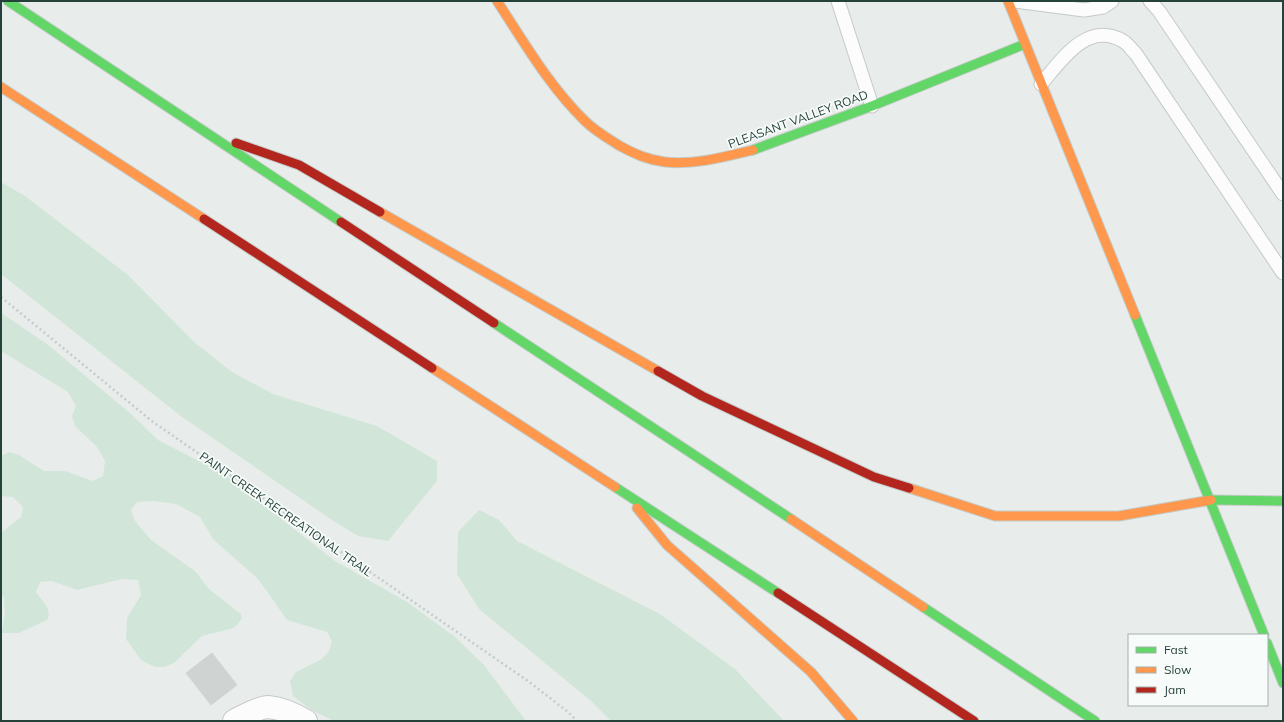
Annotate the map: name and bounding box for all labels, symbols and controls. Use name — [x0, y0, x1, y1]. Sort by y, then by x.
street label: PLEASANT VALLEY ROAD — [726, 87, 870, 151]
street label: PAINT CREEK RECREATIONAL TRAIL — [197, 448, 376, 580]
legend — [1128, 634, 1268, 706]
text: Fast — [1164, 642, 1188, 657]
text: Slow — [1164, 662, 1192, 677]
text: Jam — [1164, 682, 1186, 697]

